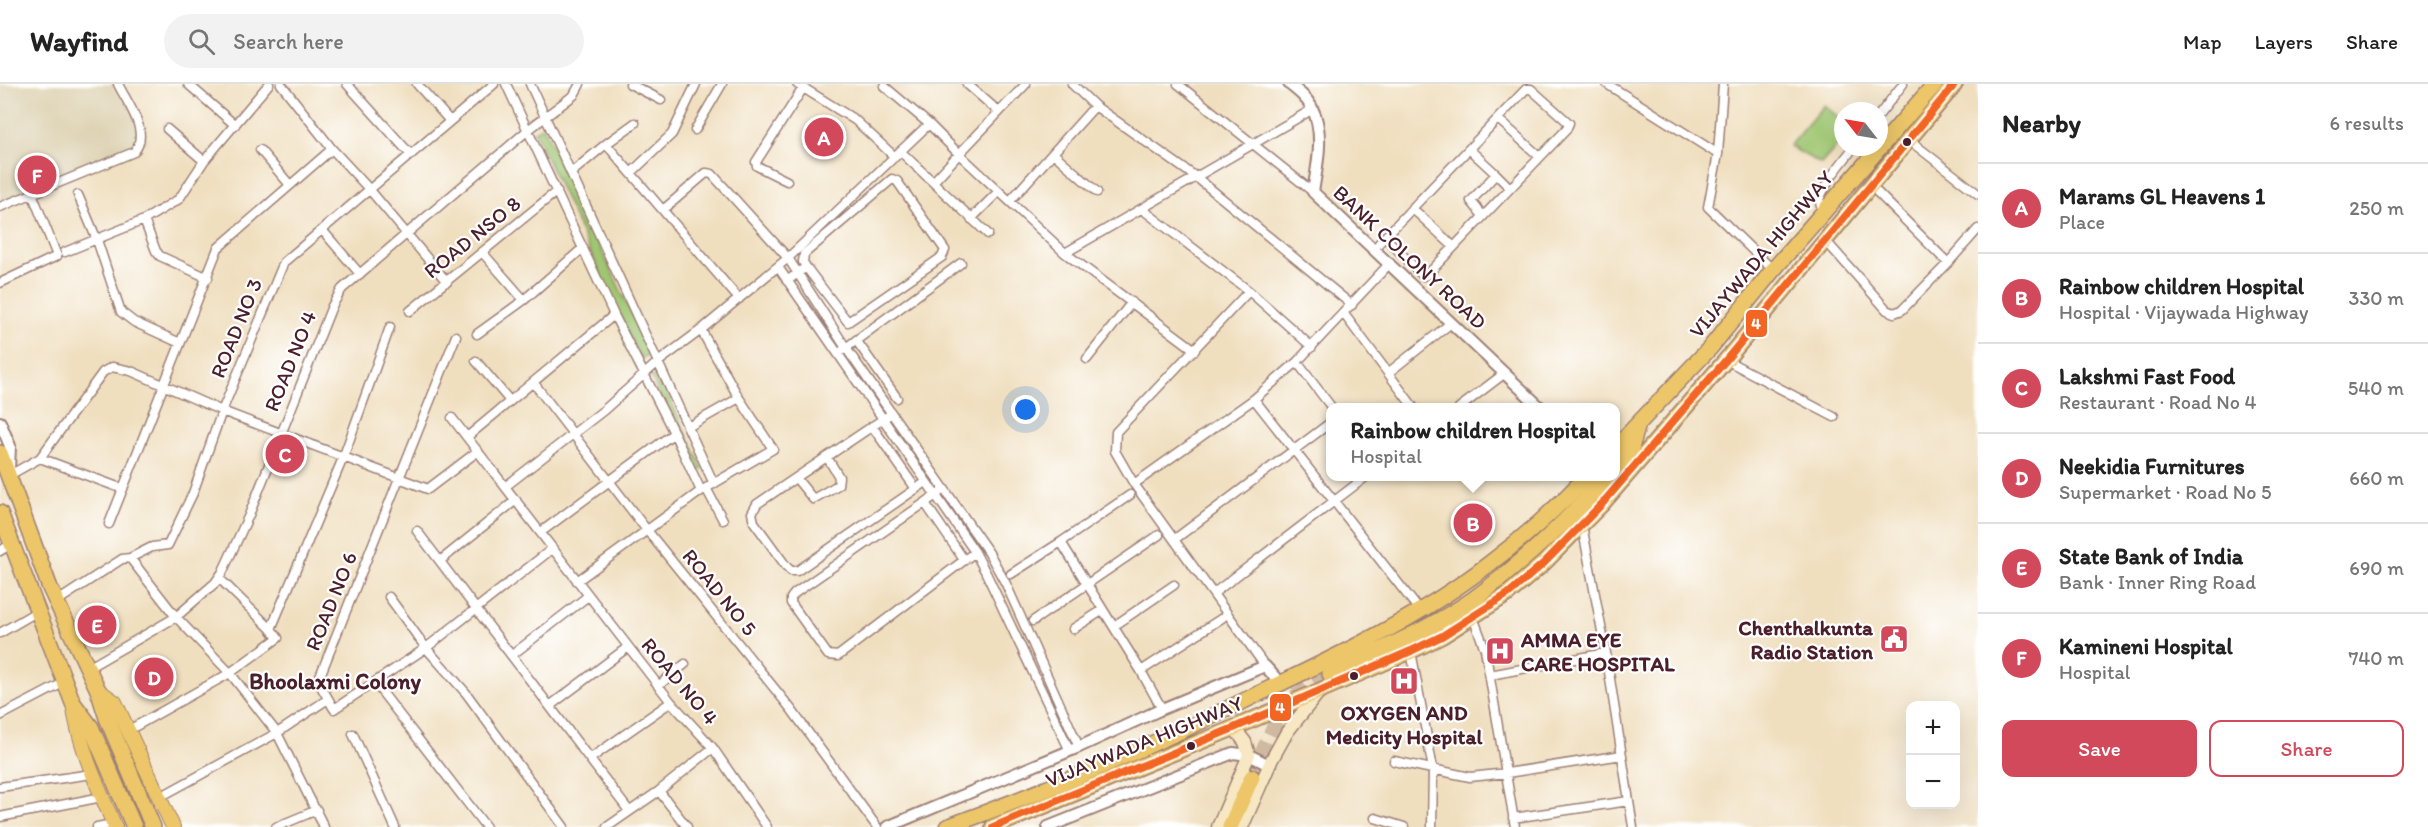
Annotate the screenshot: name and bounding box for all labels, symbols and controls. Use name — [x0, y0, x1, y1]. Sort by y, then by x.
search box — [164, 14, 584, 68]
text: Wayfind — [30, 24, 128, 58]
icon: search — [185, 25, 218, 58]
text: Search here — [233, 28, 344, 55]
text: Map — [2183, 29, 2222, 54]
text: Layers — [2255, 29, 2313, 54]
text: Share — [2346, 29, 2398, 54]
north arrow — [1834, 102, 1888, 156]
text: Nearby — [2002, 107, 2081, 139]
text: 6 results — [2330, 111, 2404, 135]
pin: A — [804, 115, 844, 160]
unlabelled marker — [1901, 136, 1913, 148]
pin: F — [18, 152, 57, 197]
street label: VIJAYWADA HIGHWAY — [1684, 165, 1838, 343]
street label: BANK COLONY ROAD — [1328, 180, 1492, 334]
text: Marams GL Heavens 1 — [2059, 183, 2265, 210]
street label: ROAD NSO 8 — [419, 191, 525, 283]
text: A — [2015, 196, 2028, 220]
text: 250 m — [2349, 196, 2404, 220]
text: Place — [2059, 210, 2105, 234]
text: Rainbow children Hospital — [2059, 273, 2304, 300]
street label: ROAD NO 3 — [205, 275, 267, 381]
text: B — [2015, 286, 2028, 310]
text: 330 m — [2349, 286, 2404, 310]
text: Hospital · Vijaywada Highway — [2059, 300, 2308, 324]
street label: ROAD NO 4 — [259, 307, 322, 415]
line badge: 4 — [1745, 309, 1768, 338]
text: 4 — [1751, 314, 1761, 333]
text: Lakshmi Fast Food — [2059, 363, 2235, 390]
text: C — [2015, 376, 2028, 400]
text: 540 m — [2348, 376, 2404, 400]
text: Restaurant · Road No 4 — [2059, 390, 2257, 414]
your location — [1011, 395, 1040, 424]
popup — [1326, 403, 1620, 481]
text: Rainbow children Hospital — [1350, 417, 1596, 444]
pin: C — [266, 432, 304, 476]
text: Hospital — [1350, 444, 1422, 468]
text: Neekidia Furnitures — [2059, 453, 2245, 480]
text: D — [2015, 466, 2028, 490]
text: 660 m — [2349, 466, 2404, 490]
text: Supermarket · Road No 5 — [2059, 480, 2271, 504]
pin: B — [1454, 500, 1492, 546]
text: State Bank of India — [2059, 543, 2243, 570]
street label: ROAD NO 5 — [677, 544, 763, 640]
street label: ROAD NO 6 — [300, 548, 362, 654]
text: E — [2016, 556, 2027, 580]
text: 690 m — [2349, 556, 2404, 580]
text: Bank · Inner Ring Road — [2059, 570, 2256, 594]
pin: E — [78, 602, 116, 648]
place label: Chenthalkunta Radio Station — [1738, 615, 1874, 664]
public building icon: Chenthalkunta Radio Station — [1878, 623, 1910, 655]
place label: AMMA EYE CARE HOSPITAL — [1520, 627, 1675, 676]
street label: ROAD NO 4 — [636, 632, 724, 730]
text: Kamineni Hospital — [2059, 633, 2233, 660]
hospital icon: AMMA EYE CARE HOSPITAL — [1484, 635, 1516, 667]
text: F — [2016, 646, 2027, 670]
text: 740 m — [2348, 646, 2404, 670]
pin: D — [134, 654, 174, 700]
text: Hospital — [2059, 660, 2131, 684]
hospital icon: OXYGEN AND Medicity Hospital — [1388, 665, 1420, 697]
district label: Bhoolaxmi Colony — [249, 668, 421, 695]
unlabelled marker — [1348, 670, 1360, 682]
street label: VIJAYWADA HIGHWAY — [1042, 690, 1246, 792]
line badge: 4 — [1269, 693, 1292, 722]
text: 4 — [1275, 698, 1285, 717]
place label: OXYGEN AND Medicity Hospital — [1326, 700, 1483, 750]
map controls — [1906, 701, 1960, 809]
button: + — [1906, 701, 1960, 755]
button: Save — [2002, 720, 2197, 777]
button: Share — [2209, 720, 2404, 777]
unlabelled marker — [1185, 740, 1197, 752]
button: − — [1906, 755, 1960, 809]

